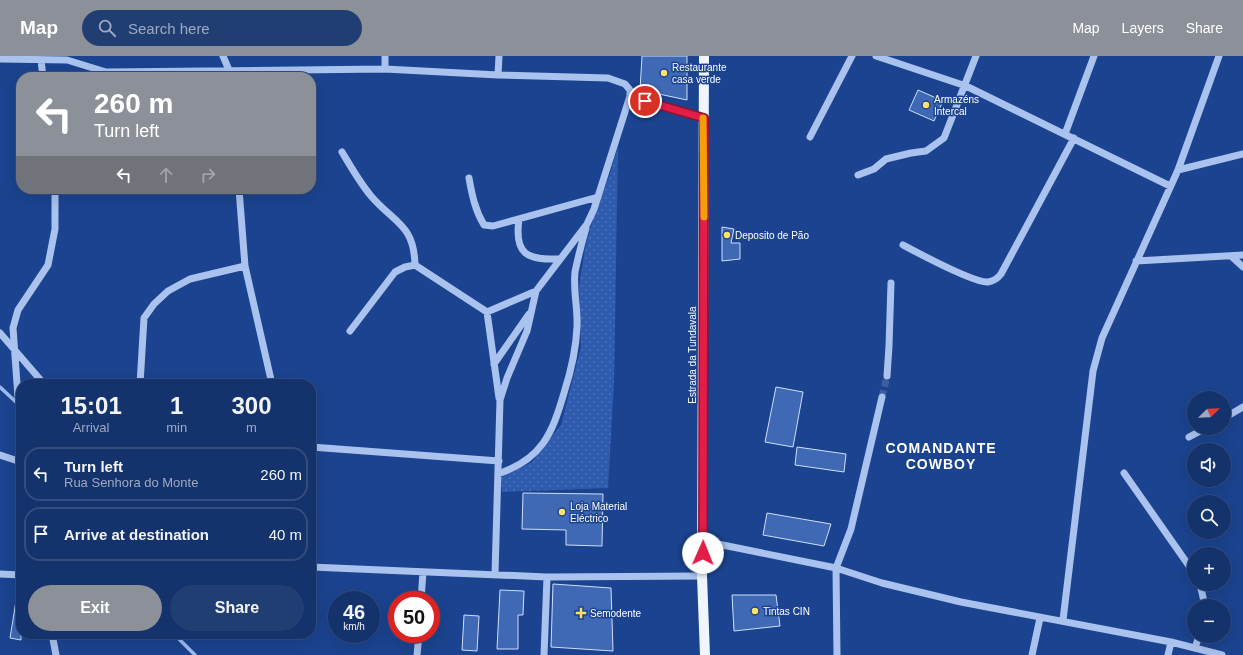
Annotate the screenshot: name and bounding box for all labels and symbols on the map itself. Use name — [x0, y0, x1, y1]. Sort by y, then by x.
place label: Restaurante casa verde — [672, 62, 727, 85]
marker: Restaurante casa verde — [659, 68, 669, 78]
pin — [628, 84, 662, 118]
place label: Armazéns Intercal — [934, 94, 979, 117]
marker: Armazéns Intercal — [921, 100, 931, 110]
marker: Deposito de Pão — [722, 230, 732, 240]
place label: Deposito de Pão — [735, 230, 809, 241]
street label: Estrada da Tundavala — [687, 306, 698, 404]
north arrow — [1187, 391, 1231, 435]
district label: COMANDANTE COWBOY — [885, 440, 997, 472]
place label: Loja Material Eléctrico — [570, 501, 627, 524]
marker: Loja Material Eléctrico — [557, 507, 567, 517]
position arrow — [682, 532, 724, 574]
speed limit sign: 50 — [388, 591, 440, 643]
marker: Tintas CIN — [750, 606, 760, 616]
place label: Tintas CIN — [763, 606, 810, 617]
marker: Semodente — [575, 607, 587, 619]
place label: Semodente — [590, 608, 642, 619]

